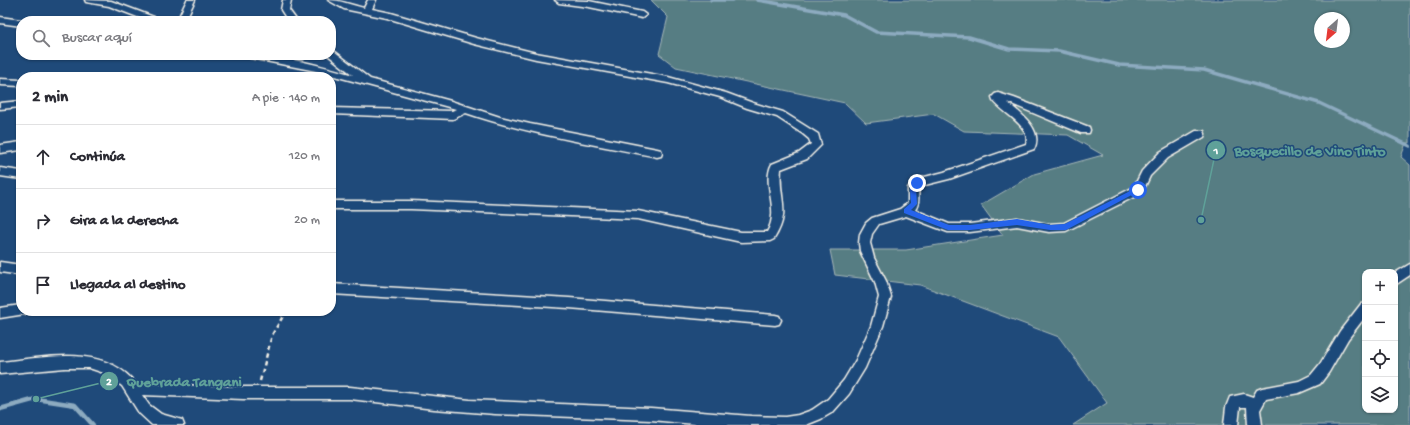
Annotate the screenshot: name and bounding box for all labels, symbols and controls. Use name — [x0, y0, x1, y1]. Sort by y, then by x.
north arrow — [1314, 12, 1350, 48]
search box — [16, 16, 336, 60]
icon: search — [30, 27, 52, 49]
text: Buscar aquí — [62, 29, 132, 47]
text: 2 min — [32, 88, 68, 108]
text: A pie · 140 m — [252, 91, 320, 106]
callout: Bosquecillo de Vino Tinto — [1206, 136, 1394, 163]
text: Bosquecillo de Vino Tinto — [1233, 143, 1386, 161]
text: 1 — [1213, 145, 1219, 159]
icon: ahead — [32, 146, 54, 168]
text: Continúa — [70, 148, 125, 166]
text: 120 m — [289, 149, 320, 164]
route end — [908, 174, 926, 192]
route start — [1129, 181, 1147, 199]
icon: right — [32, 210, 54, 232]
text: Gira a la derecha — [70, 212, 178, 230]
text: 20 m — [294, 213, 320, 228]
map controls — [1362, 269, 1398, 413]
button: + — [1362, 269, 1398, 305]
icon: arrive — [32, 274, 54, 296]
text: Llegada al destino — [70, 276, 186, 294]
button: − — [1362, 305, 1398, 341]
button: locate — [1362, 341, 1398, 377]
callout: Quebrada Tangani — [99, 368, 250, 395]
text: Quebrada Tangani — [126, 374, 242, 392]
text: 2 — [106, 376, 112, 390]
button: layers — [1362, 377, 1398, 413]

